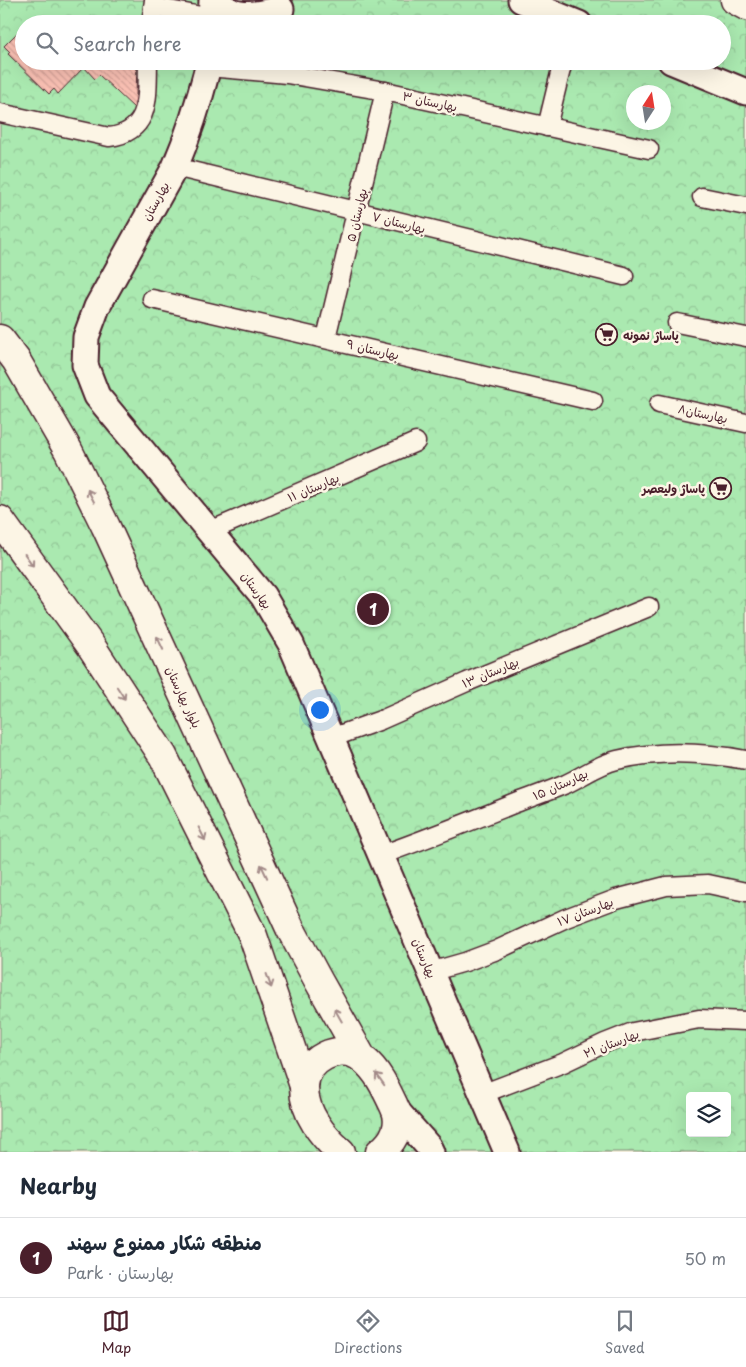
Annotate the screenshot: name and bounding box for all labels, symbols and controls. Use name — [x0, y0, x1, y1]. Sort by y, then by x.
search box — [15, 15, 731, 70]
icon: search — [33, 29, 61, 57]
text: Search here — [73, 29, 182, 57]
north arrow — [626, 85, 671, 130]
street label: بهارستان ۳ — [401, 86, 459, 116]
street label: بهارستان — [137, 178, 173, 224]
street label: بهارستان ۵ — [341, 187, 371, 243]
street label: بهارستان ۷ — [370, 207, 428, 237]
supermarket icon: پاساژ نمونه — [595, 323, 619, 347]
place label: پاساژ نمونه — [623, 326, 679, 344]
street label: بهارستان ۹ — [345, 334, 401, 364]
street label: بهارستان۸ — [676, 399, 730, 427]
street label: بهارستان ۱۱ — [284, 468, 342, 506]
supermarket icon: پاساژ ولیعصر — [709, 476, 733, 500]
place label: پاساژ ولیعصر — [641, 479, 706, 497]
one-way arrow — [86, 489, 95, 504]
one-way arrow — [23, 552, 34, 566]
street label: بهارستان — [237, 568, 277, 612]
pin: 1 — [357, 590, 389, 628]
one-way arrow — [154, 636, 164, 651]
street label: بهارستان ۱۳ — [459, 652, 521, 692]
street label: بلوار بهارستان — [162, 663, 206, 731]
one-way arrow — [117, 685, 127, 699]
your location — [307, 697, 333, 723]
street label: بهارستان ۱۵ — [530, 764, 590, 804]
one-way arrow — [198, 826, 207, 841]
one-way arrow — [259, 863, 269, 878]
street label: بهارستان ۱۷ — [554, 892, 616, 930]
street label: بهارستان — [408, 935, 442, 981]
one-way arrow — [265, 973, 274, 989]
one-way arrow — [332, 1009, 342, 1023]
street label: بهارستان ۲۱ — [580, 1024, 642, 1062]
one-way arrow — [375, 1072, 385, 1086]
map controls — [686, 1092, 731, 1137]
button: layers — [686, 1092, 731, 1137]
text: Nearby — [20, 1169, 97, 1201]
text: منطقه شکار ممنوع سهند — [67, 1228, 262, 1256]
text: 1 — [32, 1246, 40, 1270]
text: 50 m — [685, 1246, 726, 1270]
text: Park · بهارستان — [67, 1260, 174, 1284]
tab: Map — [101, 1307, 131, 1358]
tab: Directions — [334, 1307, 402, 1358]
tab: Saved — [605, 1307, 645, 1358]

